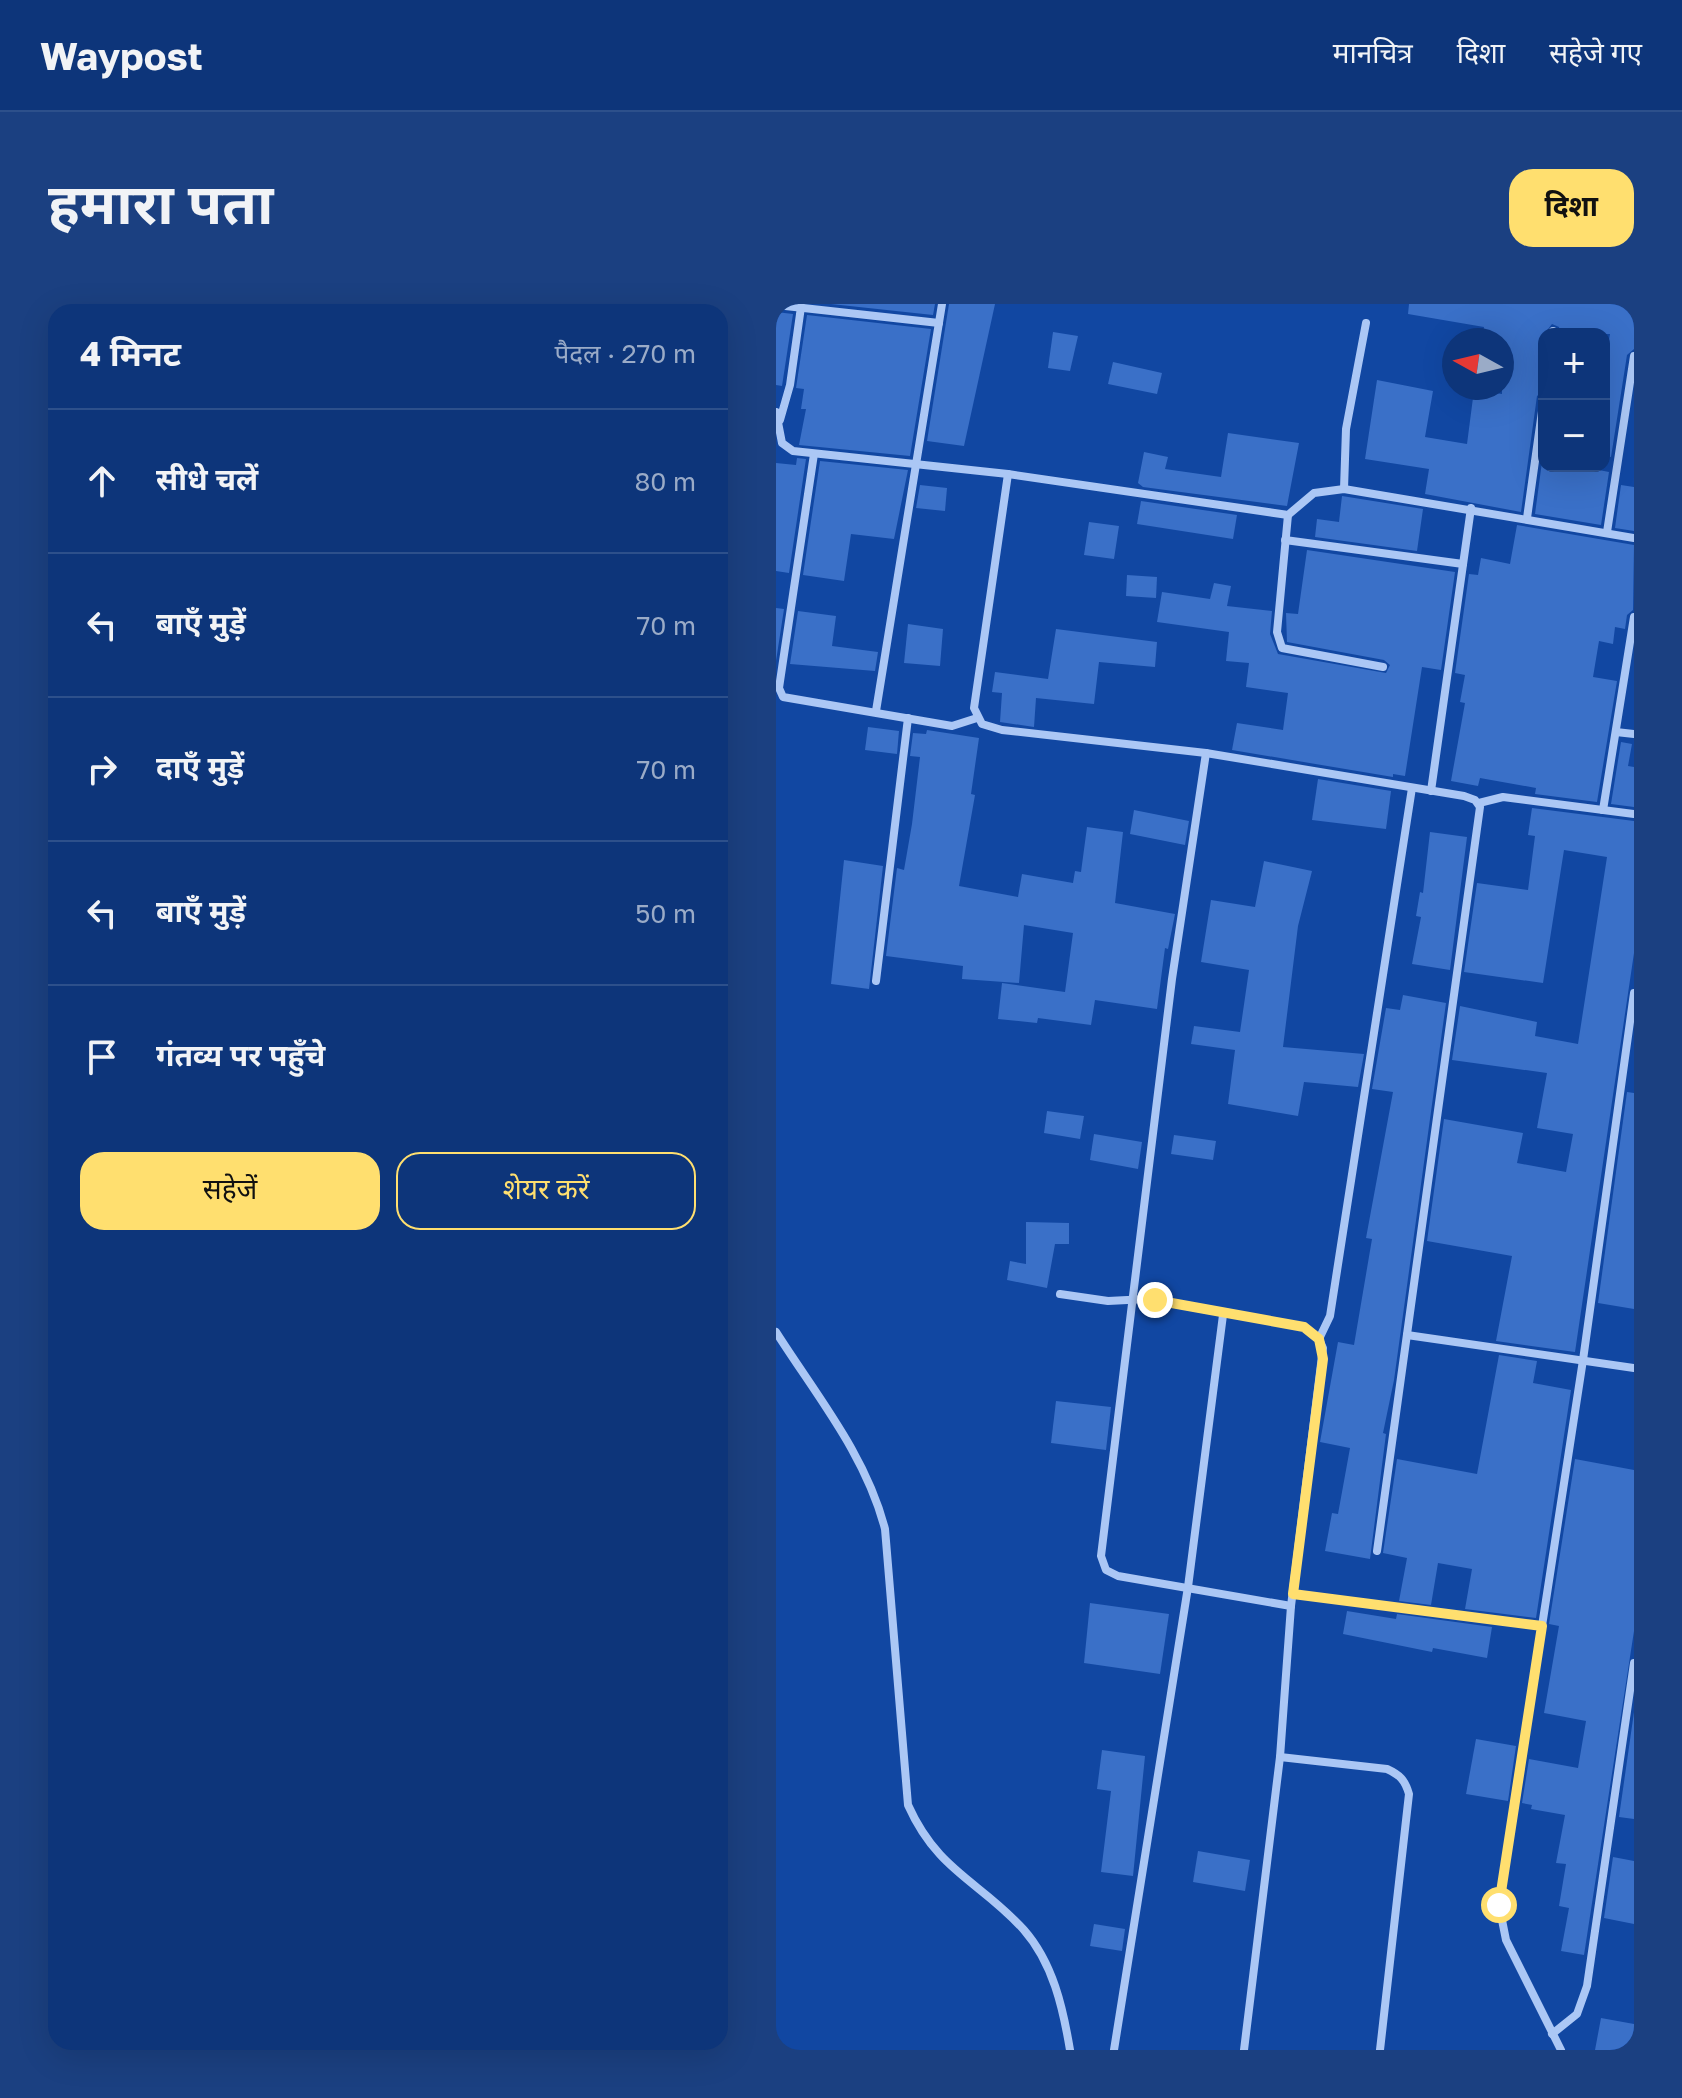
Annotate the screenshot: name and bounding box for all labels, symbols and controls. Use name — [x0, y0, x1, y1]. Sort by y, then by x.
text: Waypost — [40, 33, 203, 78]
text: मानचित्र — [1333, 36, 1413, 69]
text: दिशा — [1457, 36, 1505, 69]
text: सहेजे गए — [1549, 36, 1642, 69]
text: हमारा पता — [48, 169, 273, 236]
button: दिशा — [1509, 169, 1634, 247]
north arrow — [1442, 328, 1514, 400]
map controls — [1538, 328, 1610, 472]
button: + — [1538, 328, 1610, 400]
text: 4 मिनट — [80, 333, 181, 373]
text: पैदल · 270 m — [555, 338, 696, 369]
button: − — [1538, 400, 1610, 472]
icon: ahead — [80, 459, 124, 503]
text: सीधे चलें — [156, 461, 258, 497]
text: 80 m — [635, 466, 696, 497]
icon: left — [80, 603, 124, 647]
text: बाएँ मुड़ें — [156, 605, 246, 641]
text: 70 m — [637, 610, 696, 641]
icon: right — [80, 747, 124, 791]
text: दाएँ मुड़ें — [156, 749, 244, 785]
text: 70 m — [637, 754, 696, 785]
icon: left — [80, 891, 124, 935]
text: बाएँ मुड़ें — [156, 893, 246, 929]
text: 50 m — [635, 898, 696, 929]
icon: arrive — [80, 1035, 124, 1079]
text: गंतव्य पर पहुँचे — [156, 1037, 325, 1073]
button: सहेजें — [80, 1152, 380, 1230]
button: शेयर करें — [396, 1152, 696, 1230]
route end — [1137, 1282, 1173, 1318]
route start — [1481, 1887, 1517, 1923]

